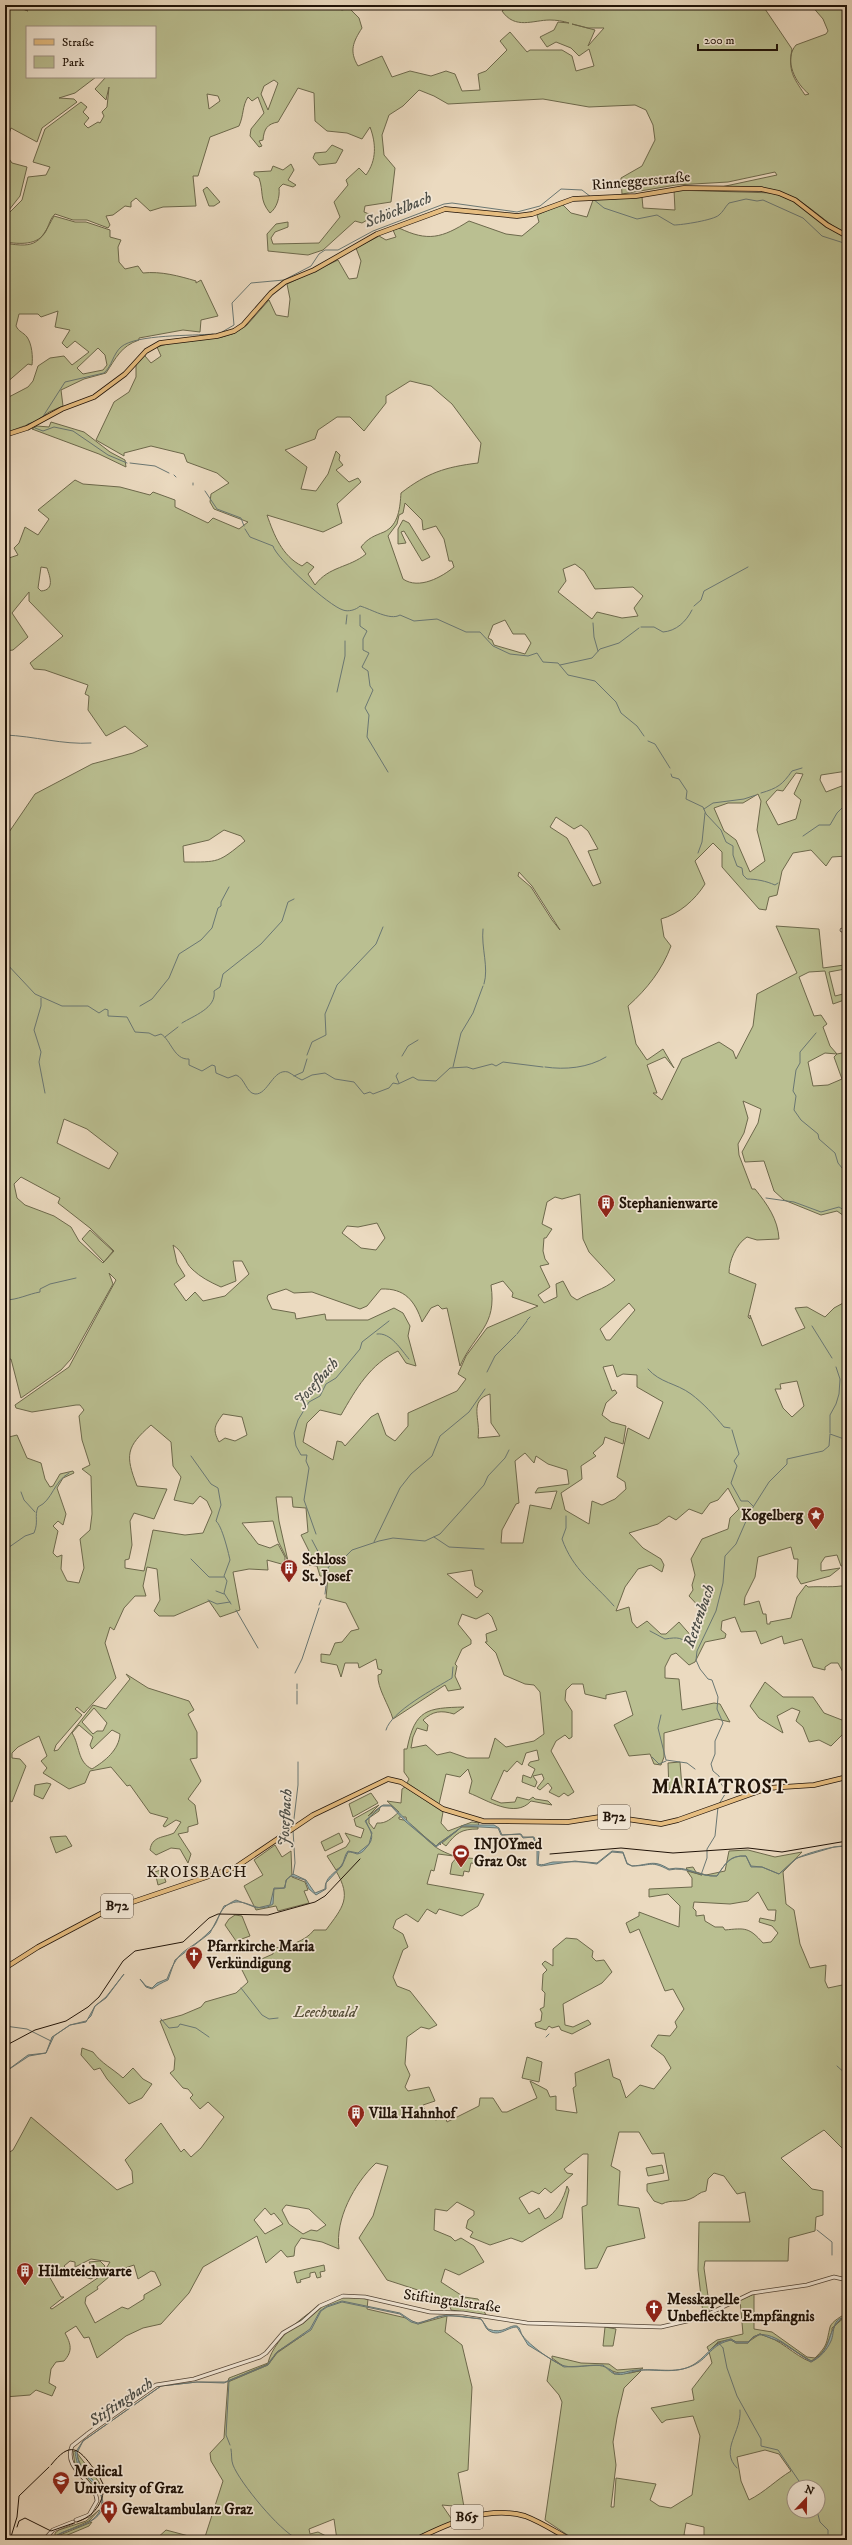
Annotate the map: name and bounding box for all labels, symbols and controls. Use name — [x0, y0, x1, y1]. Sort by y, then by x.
legend — [26, 26, 156, 78]
scale bar — [698, 26, 777, 52]
text: 200 m — [704, 33, 734, 48]
text: Straße — [62, 35, 94, 50]
text: Park — [62, 55, 84, 70]
street label: Rinneggerstraße — [591, 167, 691, 195]
water label: Schöcklbach — [361, 188, 434, 233]
building icon: Stephanienwarte — [596, 1193, 616, 1218]
place label: Stephanienwarte — [619, 1194, 719, 1213]
water label: Josefbach — [289, 1354, 343, 1410]
place icon: Kogelberg — [806, 1505, 826, 1530]
place label: Kogelberg — [741, 1506, 804, 1525]
place label: Schloss St. Josef — [302, 1550, 354, 1586]
building icon: Schloss St. Josef — [279, 1558, 299, 1583]
water label: Rettenbach — [679, 1582, 719, 1651]
district label: MARIATROST — [652, 1776, 788, 1799]
water label: Josefbach — [273, 1788, 297, 1848]
road number: B72 — [598, 1805, 630, 1829]
place label: INJOYmed Graz Ost — [474, 1835, 542, 1871]
sports icon: INJOYmed Graz Ost — [451, 1843, 471, 1868]
district label: KROISBACH — [146, 1862, 248, 1882]
road number: B72 — [101, 1894, 133, 1918]
place label: Pfarrkirche Maria Verkündigung — [206, 1937, 315, 1973]
church icon: Pfarrkirche Maria Verkündigung — [184, 1945, 204, 1970]
park label: Leechwald — [293, 2003, 359, 2022]
building icon: Villa Hahnhof — [346, 2103, 366, 2128]
place label: Villa Hahnhof — [368, 2104, 459, 2123]
building icon: Hilmteichwarte — [15, 2261, 35, 2286]
place label: Hilmteichwarte — [38, 2262, 133, 2281]
street label: Stiftingtalstraße — [402, 2285, 502, 2317]
place label: Messkapelle Unbefleckte Empfängnis — [667, 2290, 814, 2326]
church icon: Messkapelle Unbefleckte Empfängnis — [644, 2298, 664, 2323]
water label: Stiftingbach — [84, 2373, 157, 2431]
place label: Medical University of Graz — [74, 2462, 184, 2498]
school or university icon: Medical University of Graz — [51, 2470, 71, 2495]
north arrow — [786, 2479, 826, 2519]
text: N — [803, 2482, 816, 2499]
hospital icon: Gewaltambulanz Graz — [99, 2499, 119, 2524]
place label: Gewaltambulanz Graz — [122, 2500, 254, 2519]
road number: B65 — [451, 2505, 483, 2529]

